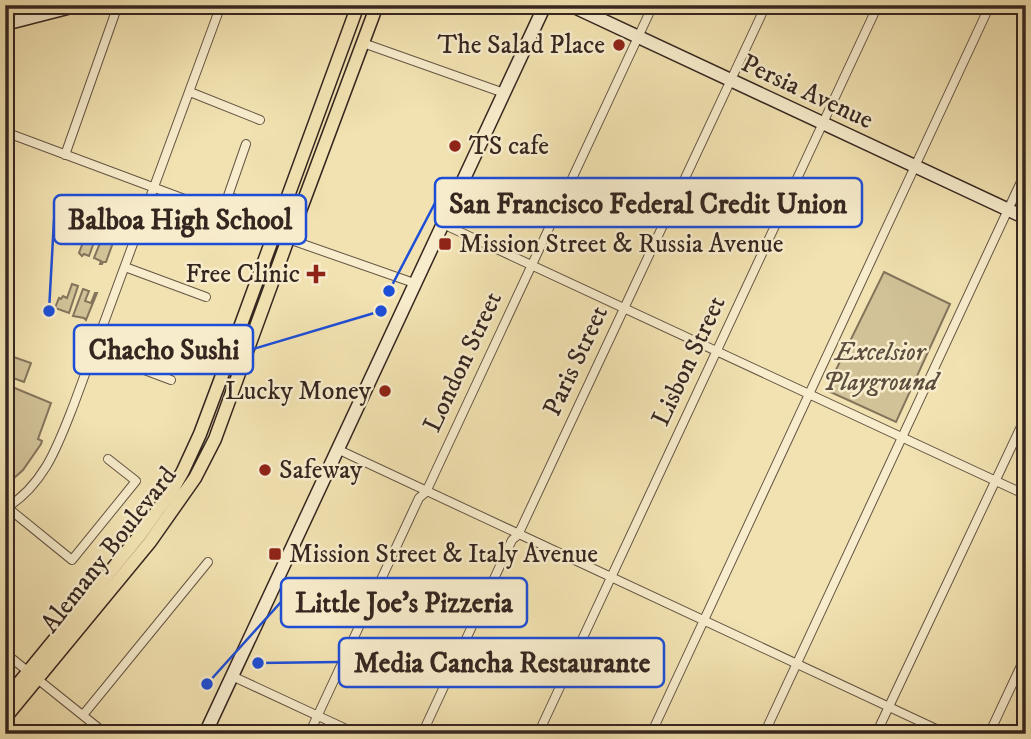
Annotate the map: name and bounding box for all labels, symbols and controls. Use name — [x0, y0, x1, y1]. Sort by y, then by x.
place label: The Salad Place — [438, 29, 605, 62]
marker: The Salad Place — [611, 37, 627, 53]
street label: Persia Avenue — [736, 47, 878, 137]
place label: TS cafe — [469, 130, 549, 163]
marker: TS cafe — [447, 138, 463, 154]
callout: San Francisco Federal Credit Union — [435, 178, 862, 227]
text: San Francisco Federal Credit Union — [449, 187, 847, 222]
callout: Balboa High School — [54, 195, 306, 244]
text: Balboa High School — [68, 203, 293, 238]
place label: Mission Street & Russia Avenue — [459, 228, 784, 261]
marker: Mission Street & Russia Avenue — [437, 236, 453, 252]
place label: Free Clinic — [185, 258, 300, 291]
marker: Free Clinic — [306, 264, 326, 284]
street label: London Street — [416, 287, 510, 437]
street label: Lisbon Street — [645, 291, 733, 431]
street label: Paris Street — [536, 300, 616, 422]
callout: Chacho Sushi — [74, 325, 253, 374]
text: Chacho Sushi — [89, 333, 239, 368]
park label: Excelsior Playground — [822, 336, 941, 399]
place label: Lucky Money — [225, 375, 372, 408]
marker: Lucky Money — [377, 383, 393, 399]
place label: Safeway — [279, 454, 363, 487]
street label: Alemany Boulevard — [34, 460, 184, 640]
marker: Safeway — [257, 462, 273, 478]
place label: Mission Street & Italy Avenue — [289, 538, 598, 571]
marker: Mission Street & Italy Avenue — [267, 546, 283, 562]
callout: Little Joe's Pizzeria — [281, 578, 527, 627]
text: Little Joe's Pizzeria — [295, 586, 514, 621]
callout: Media Cancha Restaurante — [339, 638, 664, 687]
text: Media Cancha Restaurante — [354, 646, 651, 681]

